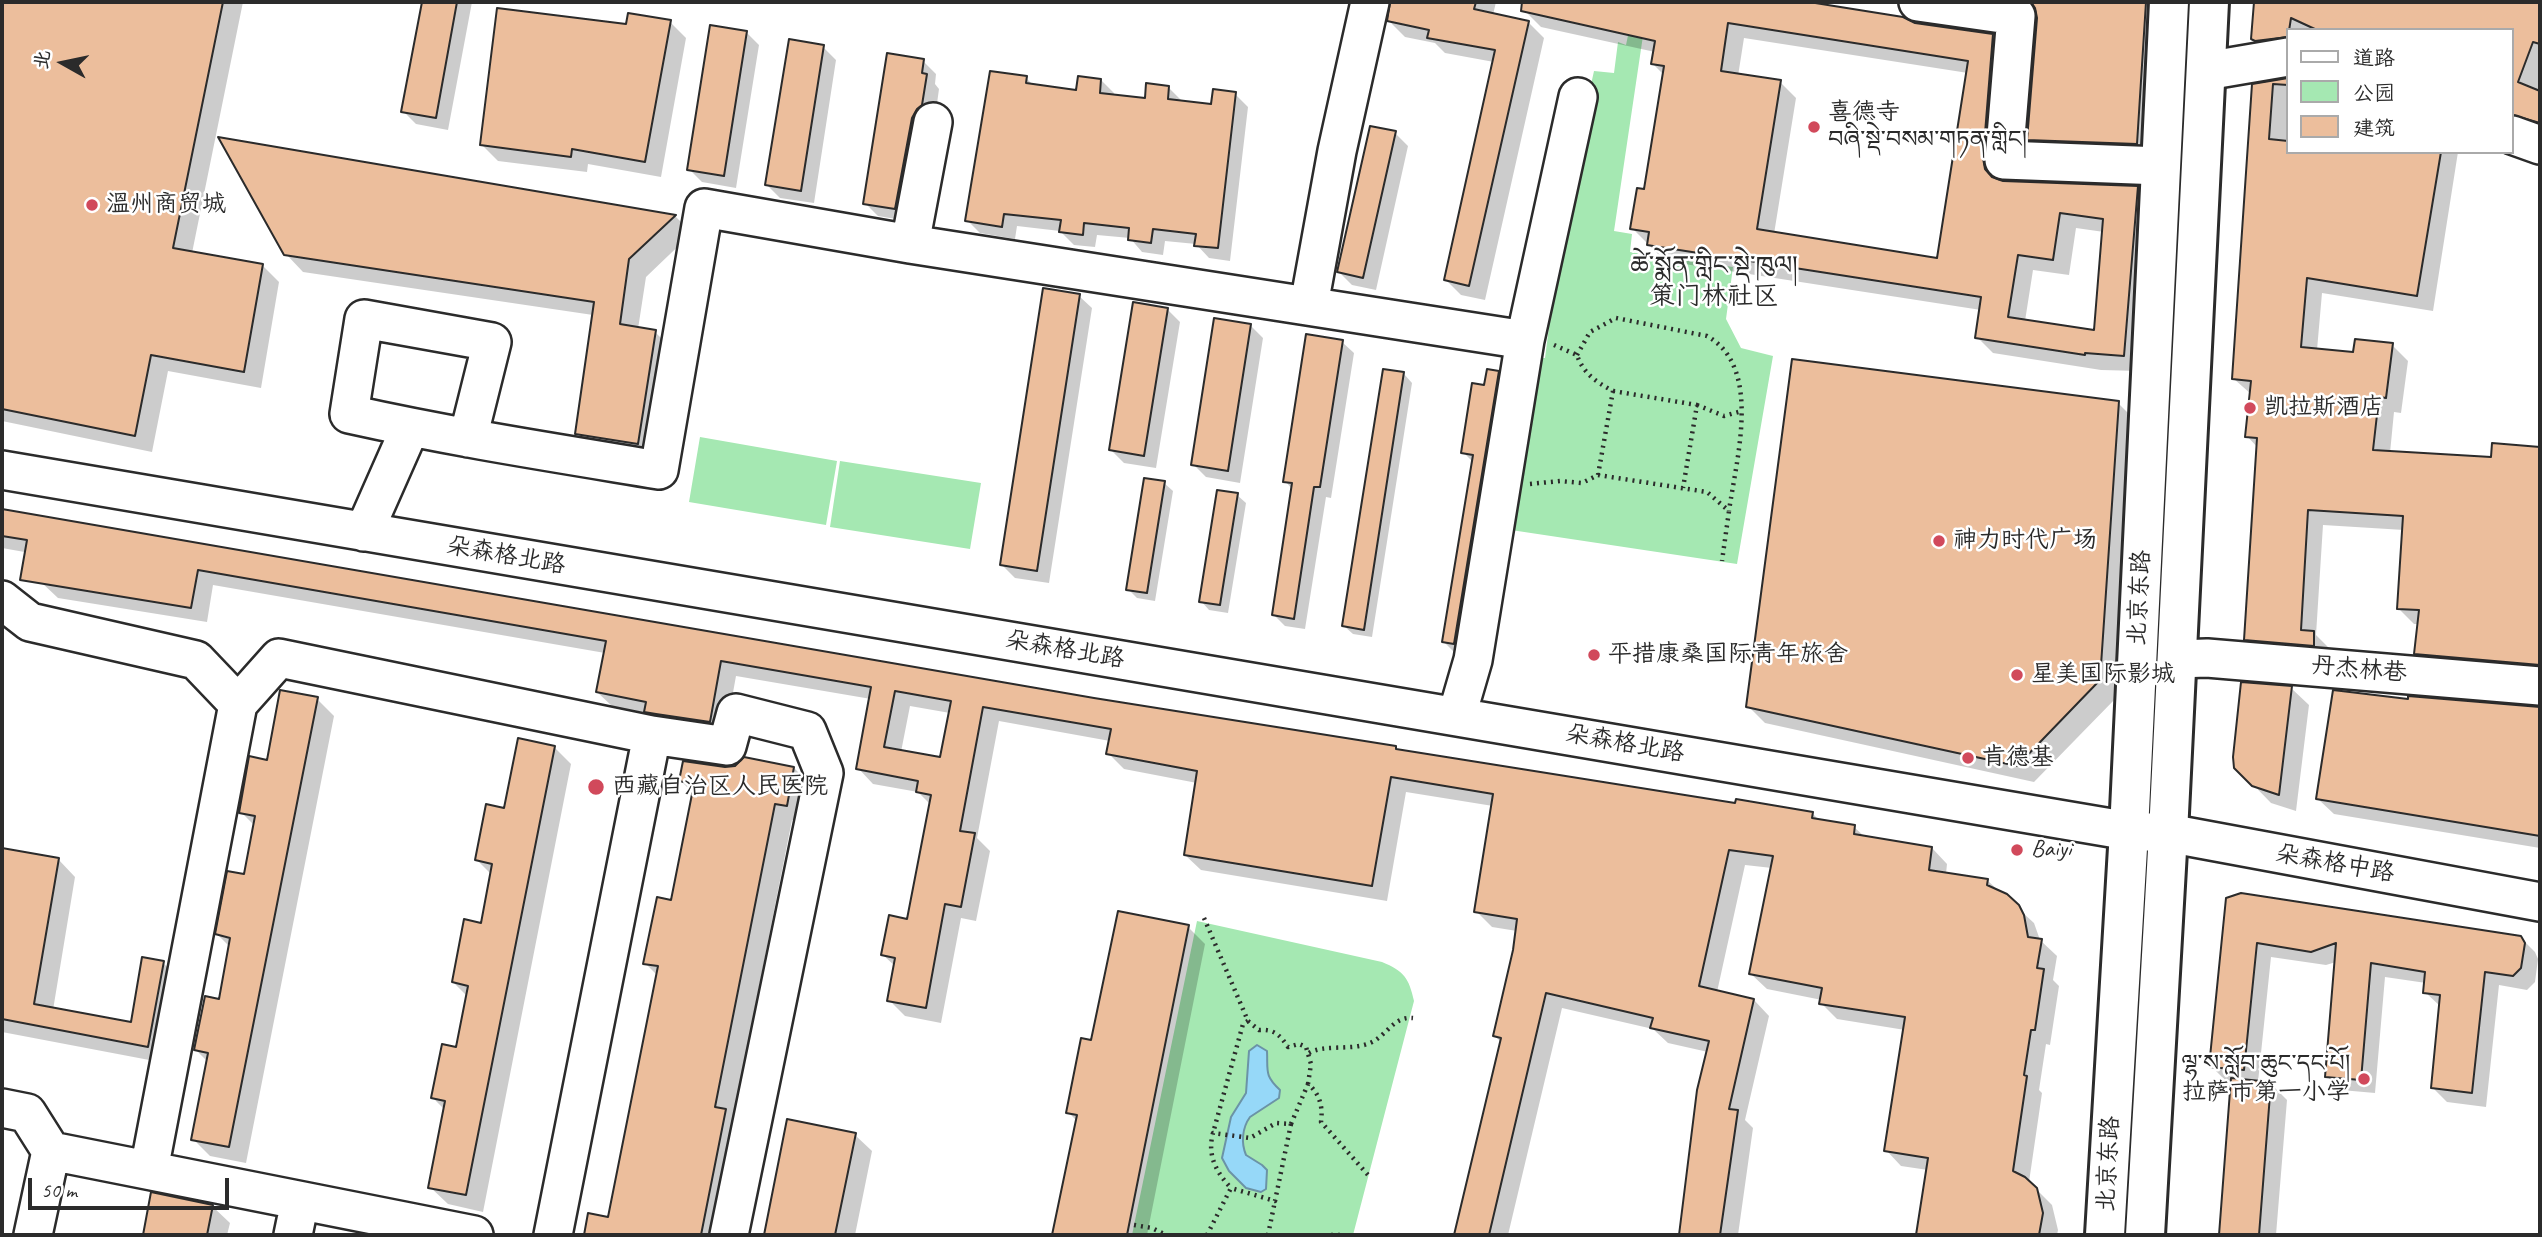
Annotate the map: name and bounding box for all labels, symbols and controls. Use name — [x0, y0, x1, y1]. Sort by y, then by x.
north arrow — [28, 28, 98, 98]
legend — [2286, 28, 2514, 154]
text: 道路 — [2353, 45, 2395, 71]
text: 北 — [29, 48, 56, 71]
text: 公园 — [2353, 80, 2395, 106]
place label: 喜德寺 བཞི་སྡེ་བསམ་གཏན་གླིང། — [1828, 99, 2027, 155]
text: 建筑 — [2353, 115, 2395, 141]
marker: 喜德寺 བཞི་སྡེ་བསམ་གཏན་གླིང། — [1806, 119, 1822, 135]
place label: 温州商贸城 — [106, 191, 226, 219]
marker: 温州商贸城 — [84, 197, 100, 213]
district label: ཚེ་སྨོན་གླིང་སྡེ་ཁུལ། 策门林社区 — [1630, 251, 1798, 312]
place label: 凯拉斯酒店 — [2264, 394, 2384, 422]
marker: 凯拉斯酒店 — [2242, 400, 2258, 416]
place label: 神力时代广场 — [1953, 527, 2097, 555]
street label: 朵森格北路 — [444, 531, 568, 581]
marker: 神力时代广场 — [1931, 533, 1947, 549]
street label: 北京东路 — [2123, 549, 2157, 647]
street label: 朵森格北路 — [1003, 625, 1127, 675]
place label: 平措康桑国际青年旅舍 — [1608, 641, 1848, 669]
marker: 平措康桑国际青年旅舍 — [1586, 647, 1602, 663]
street label: 丹杰林巷 — [2310, 651, 2408, 689]
place label: 星美国际影城 — [2031, 661, 2175, 689]
marker: 星美国际影城 — [2009, 667, 2025, 683]
street label: 朵森格北路 — [1563, 719, 1687, 769]
place label: 肯德基 — [1982, 744, 2054, 772]
marker: 肯德基 — [1960, 750, 1976, 766]
place label: 西藏自治区人民医院 — [612, 773, 828, 801]
marker: 西藏自治区人民医院 — [586, 777, 606, 797]
place label: Baiyi — [2031, 836, 2071, 864]
street label: 朵森格中路 — [2273, 839, 2397, 889]
marker: Baiyi — [2009, 842, 2025, 858]
place label: ལྷ་ས་སློབ་ཆུང་དང་པོ། 拉萨市第一小学 — [2181, 1051, 2350, 1107]
marker: ལྷ་ས་སློབ་ཆུང་དང་པོ། 拉萨市第一小学 — [2356, 1071, 2372, 1087]
street label: 北京东路 — [2092, 1115, 2126, 1213]
scale bar — [32, 1164, 233, 1208]
text: 50 m — [41, 1177, 77, 1203]

